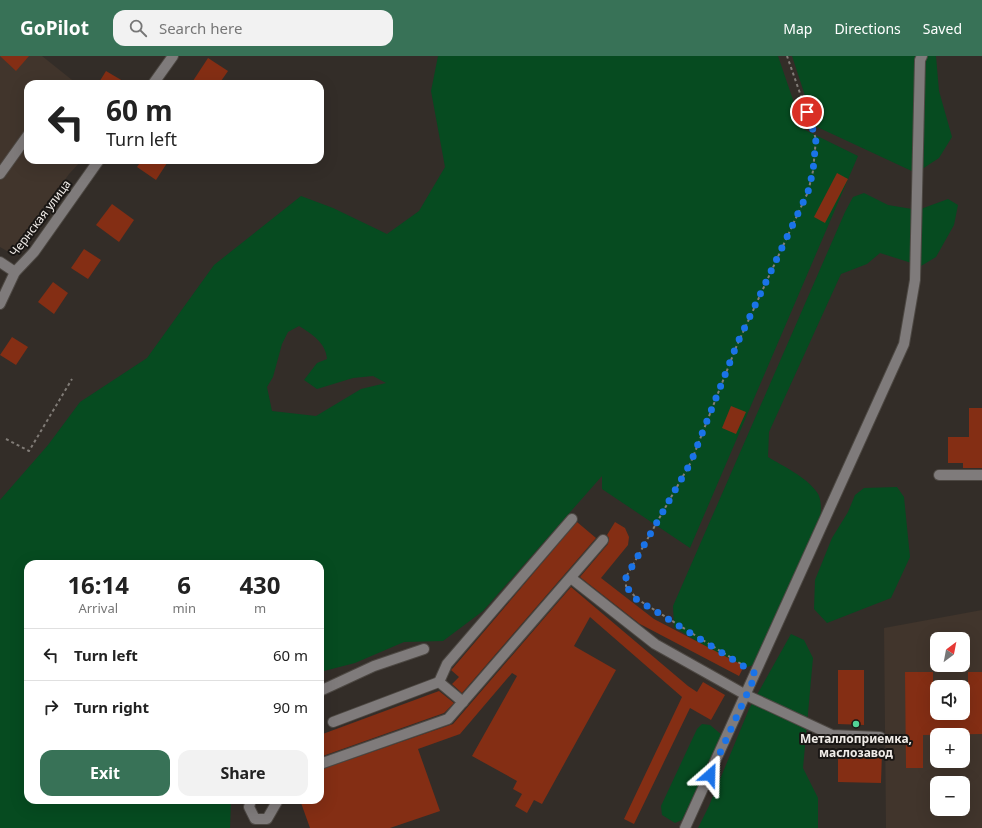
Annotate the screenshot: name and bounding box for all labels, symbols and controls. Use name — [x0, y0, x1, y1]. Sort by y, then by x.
search box — [113, 10, 393, 46]
text: GoPilot — [20, 15, 89, 41]
icon: search — [127, 17, 149, 39]
text: Search here — [159, 18, 242, 38]
text: Map — [783, 19, 812, 38]
text: Directions — [834, 19, 901, 38]
text: Saved — [923, 19, 962, 38]
text: 60 m — [106, 91, 173, 129]
pin — [790, 95, 824, 129]
icon: left — [40, 96, 92, 148]
icon: arrive — [796, 101, 818, 123]
text: Turn left — [106, 127, 177, 151]
street label: Чернская улица — [5, 176, 75, 260]
text: 16:14 — [67, 568, 129, 601]
text: 6 — [177, 568, 191, 601]
text: 430 — [239, 568, 281, 601]
text: Arrival — [78, 599, 118, 617]
text: min — [172, 599, 196, 617]
text: m — [254, 599, 266, 617]
north arrow — [930, 632, 970, 672]
map controls — [930, 632, 970, 816]
icon: left — [40, 644, 62, 666]
text: Turn left — [74, 645, 138, 665]
text: 60 m — [273, 645, 308, 665]
button: sound — [930, 680, 970, 720]
icon: right — [40, 696, 62, 718]
text: Turn right — [74, 697, 149, 717]
text: 90 m — [273, 697, 308, 717]
marker: Металлоприемка, маслозавод — [851, 719, 861, 729]
button: + — [930, 728, 970, 768]
place label: Металлоприемка, маслозавод — [800, 730, 912, 761]
button: Exit — [40, 750, 170, 796]
button: Share — [178, 750, 308, 796]
position arrow — [689, 754, 731, 796]
button: − — [930, 776, 970, 816]

